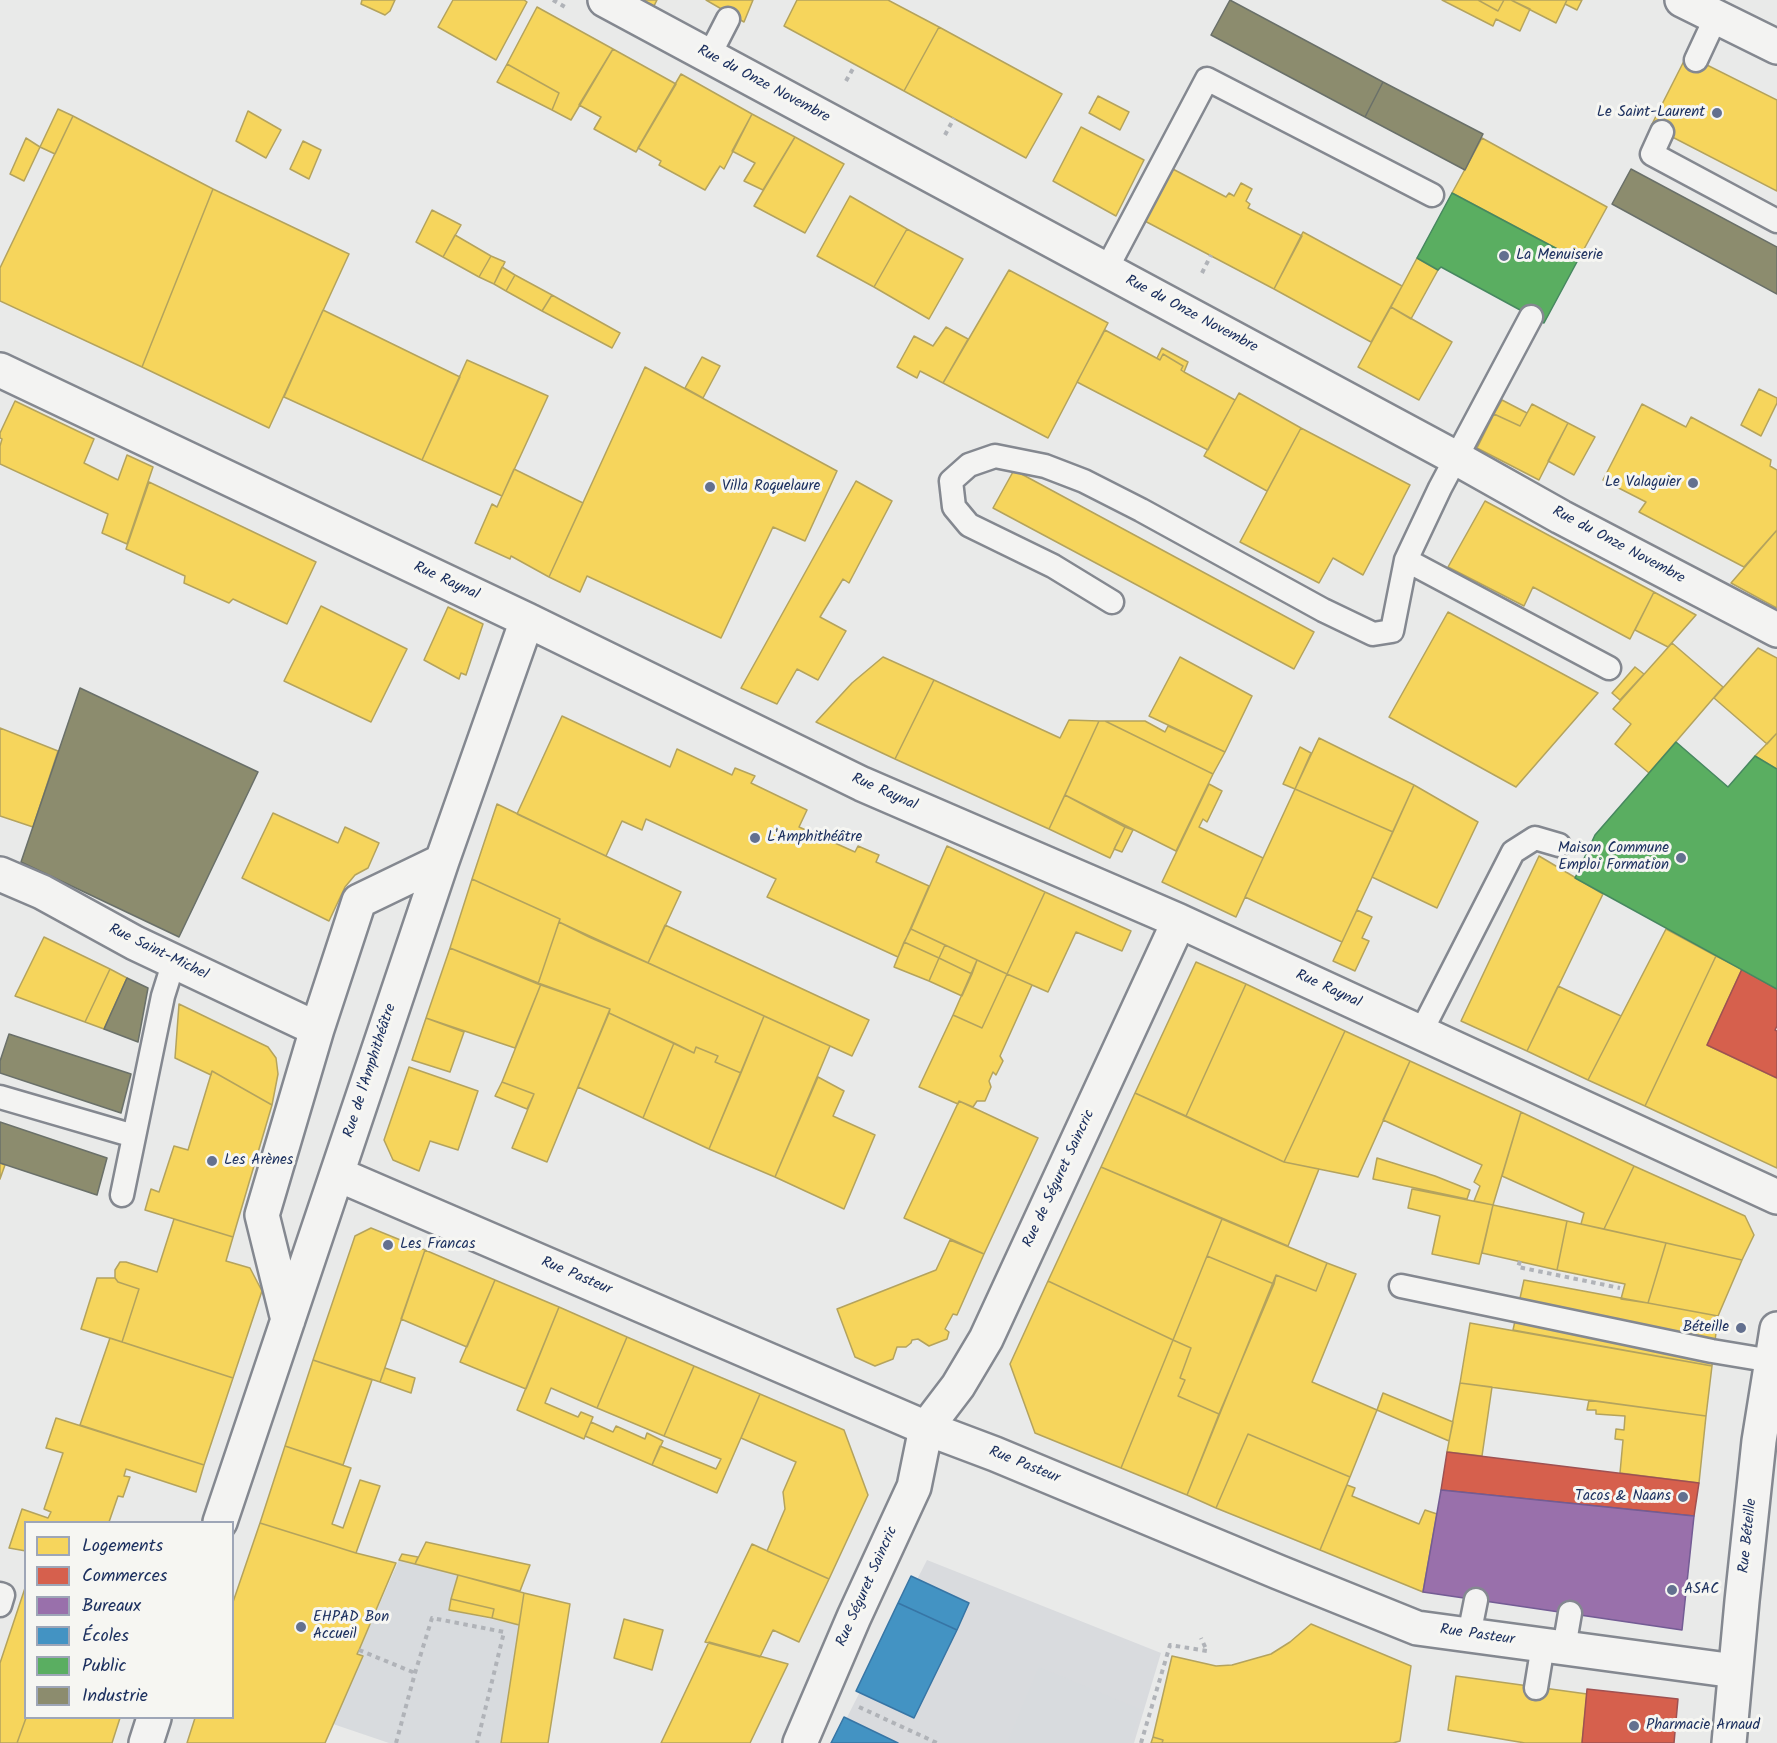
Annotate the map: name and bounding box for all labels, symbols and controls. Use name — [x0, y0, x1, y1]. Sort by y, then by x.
street label: Rue du Onze Novembre — [694, 42, 832, 128]
place label: Le Saint-Laurent — [1597, 104, 1705, 122]
marker: Le Saint-Laurent — [1710, 106, 1724, 120]
place label: La Menuiserie — [1516, 247, 1603, 265]
marker: La Menuiserie — [1497, 249, 1511, 263]
street label: Rue du Onze Novembre — [1122, 272, 1260, 358]
place label: Le Valaguier — [1605, 474, 1681, 492]
marker: Le Valaguier — [1686, 476, 1700, 490]
place label: Villa Roquelaure — [722, 478, 820, 496]
marker: Villa Roquelaure — [703, 480, 717, 494]
street label: Rue du Onze Novembre — [1549, 503, 1687, 589]
street label: Rue Raynal — [410, 559, 482, 605]
street label: Rue Raynal — [848, 770, 920, 816]
place label: L'Amphithéâtre — [767, 829, 862, 847]
marker: L'Amphithéâtre — [748, 831, 762, 845]
place label: Maison Commune Emploi Formation — [1558, 840, 1669, 875]
marker: Maison Commune Emploi Formation — [1674, 851, 1688, 865]
street label: Rue Saint-Michel — [105, 921, 211, 985]
street label: Rue Raynal — [1292, 967, 1364, 1013]
street label: Rue de l'Amphithéâtre — [341, 1002, 401, 1140]
street label: Rue de Séguret Saincric — [1020, 1107, 1100, 1251]
place label: Les Arènes — [224, 1152, 293, 1170]
marker: Les Arènes — [205, 1154, 219, 1168]
place label: Les Francas — [400, 1236, 475, 1254]
marker: Les Francas — [381, 1238, 395, 1252]
street label: Rue Pasteur — [538, 1254, 614, 1300]
place label: Béteille — [1683, 1319, 1729, 1337]
marker: Béteille — [1734, 1321, 1748, 1335]
street label: Rue Pasteur — [986, 1444, 1062, 1488]
place label: Tacos & Naans — [1575, 1488, 1671, 1506]
marker: Tacos & Naans — [1676, 1490, 1690, 1504]
street label: Rue Béteille — [1736, 1498, 1762, 1574]
legend — [24, 1521, 234, 1719]
street label: Rue Séguret Saincric — [833, 1524, 903, 1650]
text: Logements — [82, 1532, 163, 1561]
text: Commerces — [82, 1562, 167, 1591]
place label: ASAC — [1684, 1581, 1719, 1599]
marker: ASAC — [1665, 1583, 1679, 1597]
text: Bureaux — [82, 1592, 141, 1621]
place label: EHPAD Bon Accueil — [313, 1609, 389, 1644]
marker: EHPAD Bon Accueil — [294, 1620, 308, 1634]
text: Écoles — [82, 1622, 129, 1651]
street label: Rue Pasteur — [1439, 1622, 1515, 1650]
text: Public — [82, 1652, 127, 1681]
text: Industrie — [82, 1682, 148, 1711]
place label: Pharmacie Arnaud — [1646, 1717, 1760, 1735]
marker: Pharmacie Arnaud — [1627, 1719, 1641, 1733]

